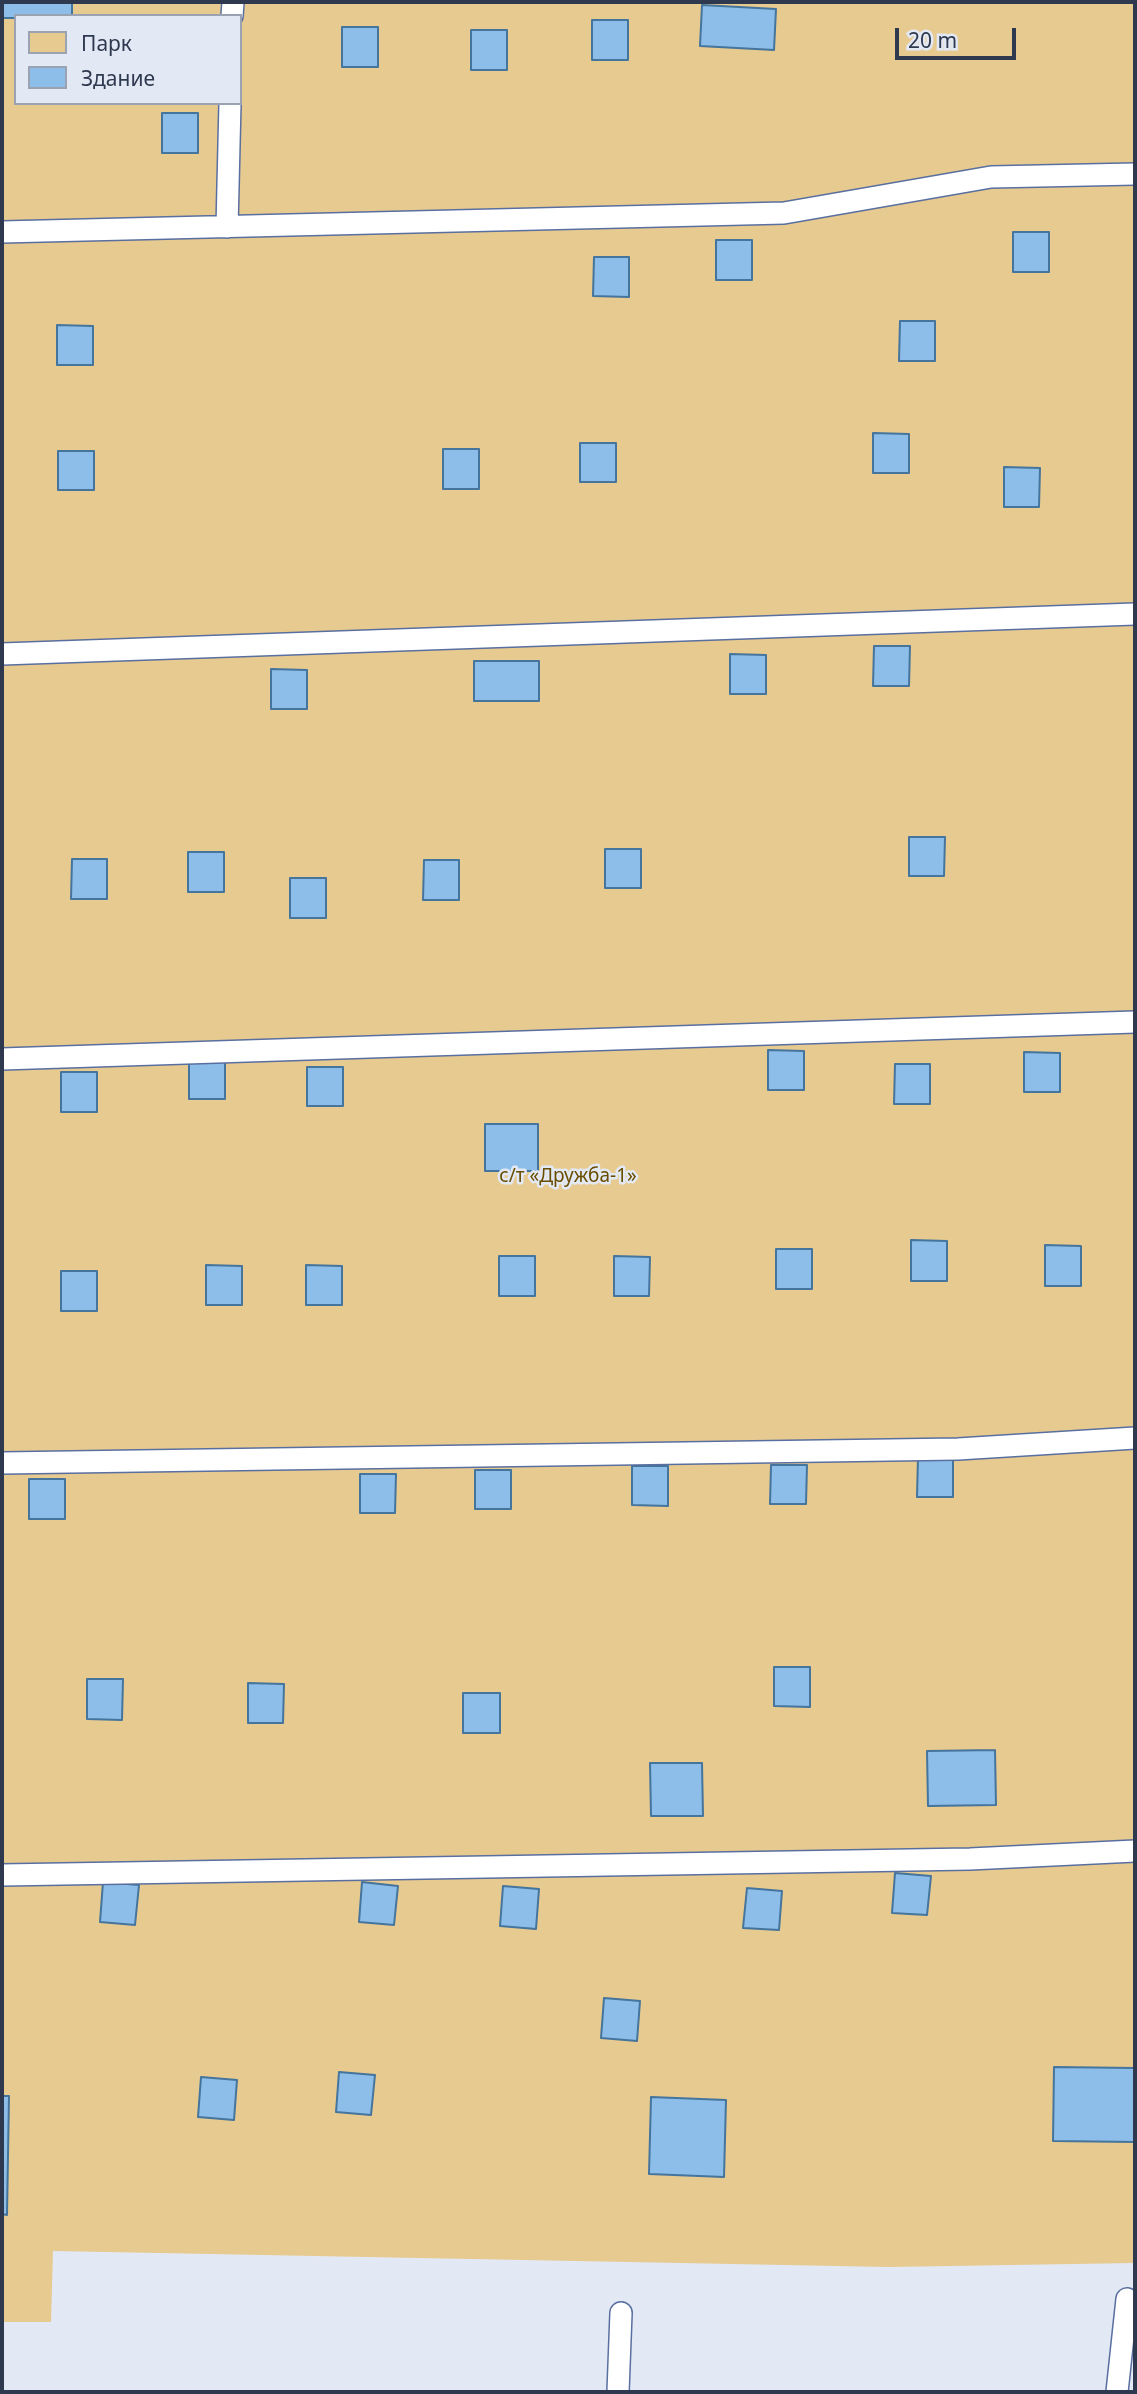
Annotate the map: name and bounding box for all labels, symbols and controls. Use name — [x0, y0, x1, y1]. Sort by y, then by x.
legend — [14, 14, 242, 105]
scale bar — [899, 14, 1020, 58]
text: 20 m — [908, 26, 957, 54]
text: Парк — [81, 29, 132, 57]
text: Здание — [81, 64, 155, 92]
park label: с/т «Дружба-1» — [499, 1166, 637, 1188]

